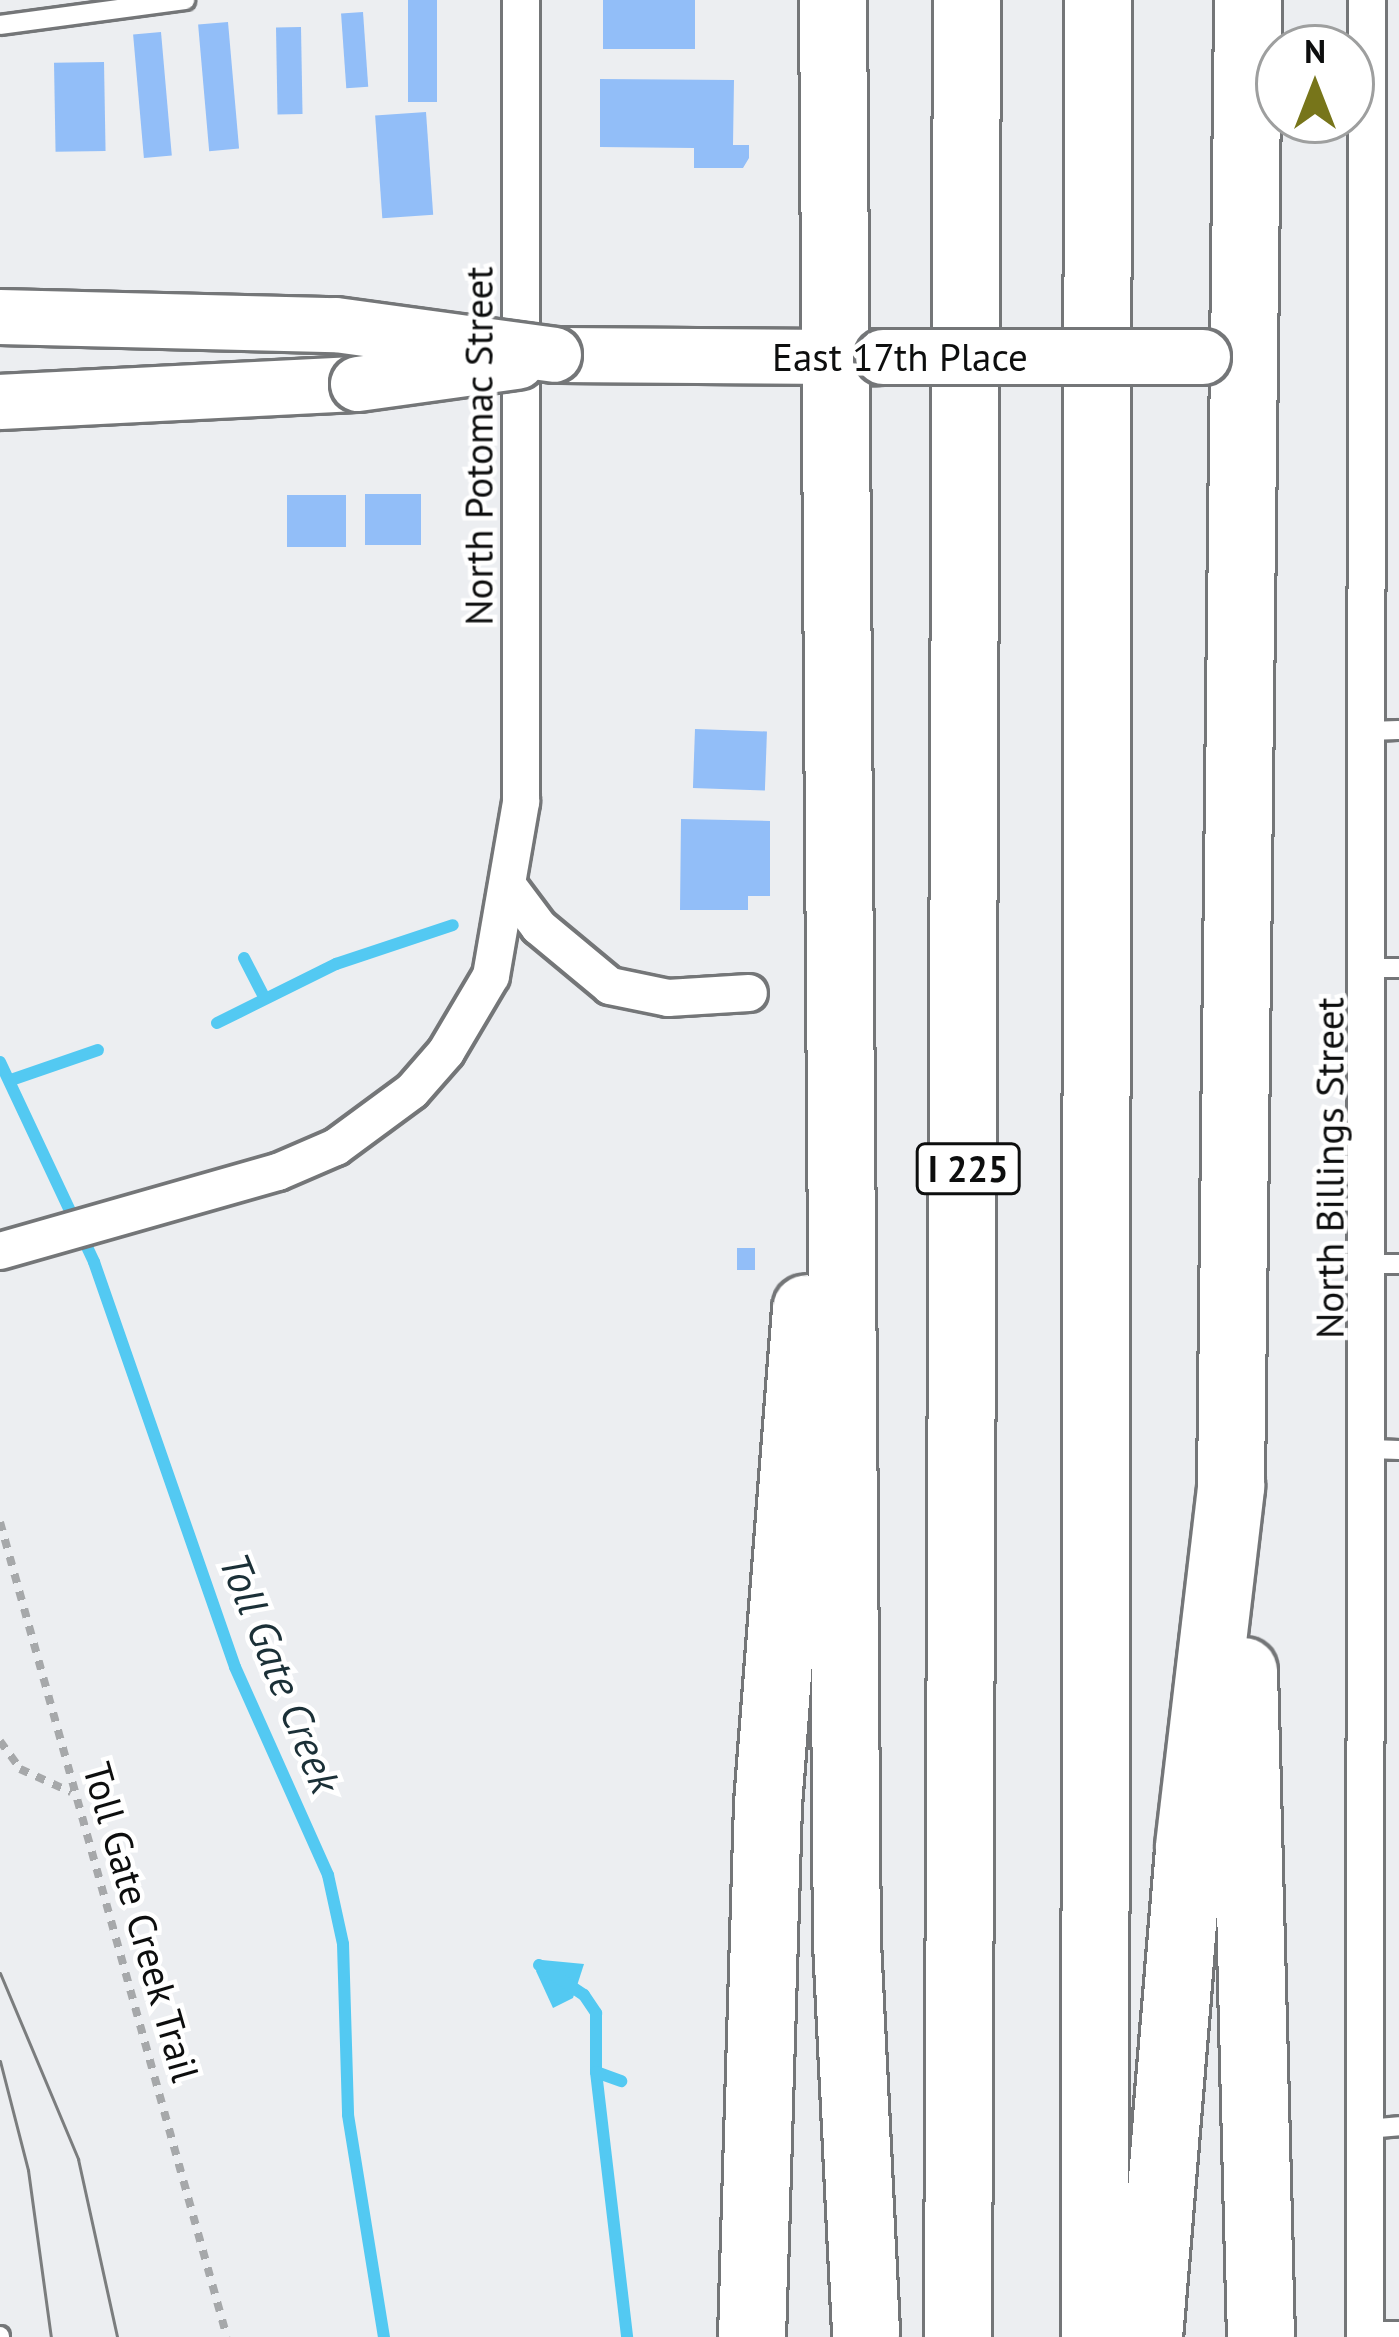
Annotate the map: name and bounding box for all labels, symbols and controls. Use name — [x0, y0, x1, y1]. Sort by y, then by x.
north arrow — [1255, 24, 1375, 144]
text: N — [1304, 29, 1326, 72]
street label: North Potomac Street — [456, 266, 502, 626]
street label: East 17th Place — [772, 334, 1028, 380]
street label: North Billings Street — [1307, 997, 1353, 1339]
road number: I 225 — [914, 1139, 1022, 1199]
water label: Toll Gate Creek — [209, 1546, 351, 1800]
street label: Toll Gate Creek Trail — [73, 1756, 209, 2088]

